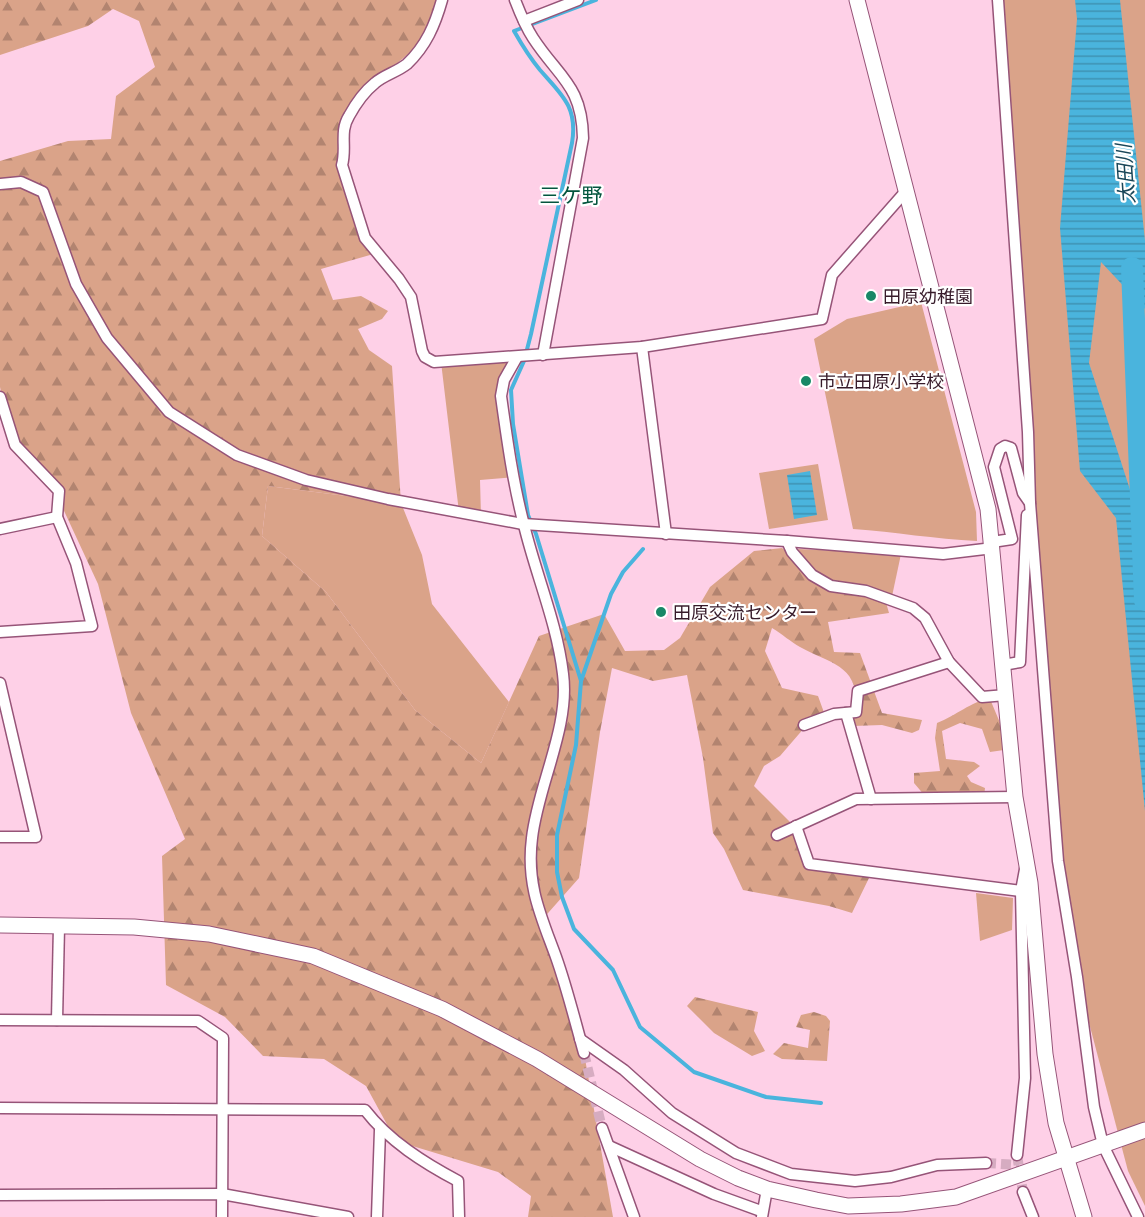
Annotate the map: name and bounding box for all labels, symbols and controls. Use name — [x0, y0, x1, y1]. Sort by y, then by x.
water label: 太田川 — [1110, 141, 1140, 205]
district label: 三ケ野 — [540, 182, 603, 209]
place label: 田原幼稚園 — [883, 285, 973, 308]
marker: 田原幼稚園 — [864, 289, 878, 303]
place label: 市立田原小学校 — [818, 370, 944, 393]
marker: 市立田原小学校 — [799, 374, 813, 388]
place label: 田原交流センター — [673, 601, 817, 624]
marker: 田原交流センター — [654, 605, 668, 619]

